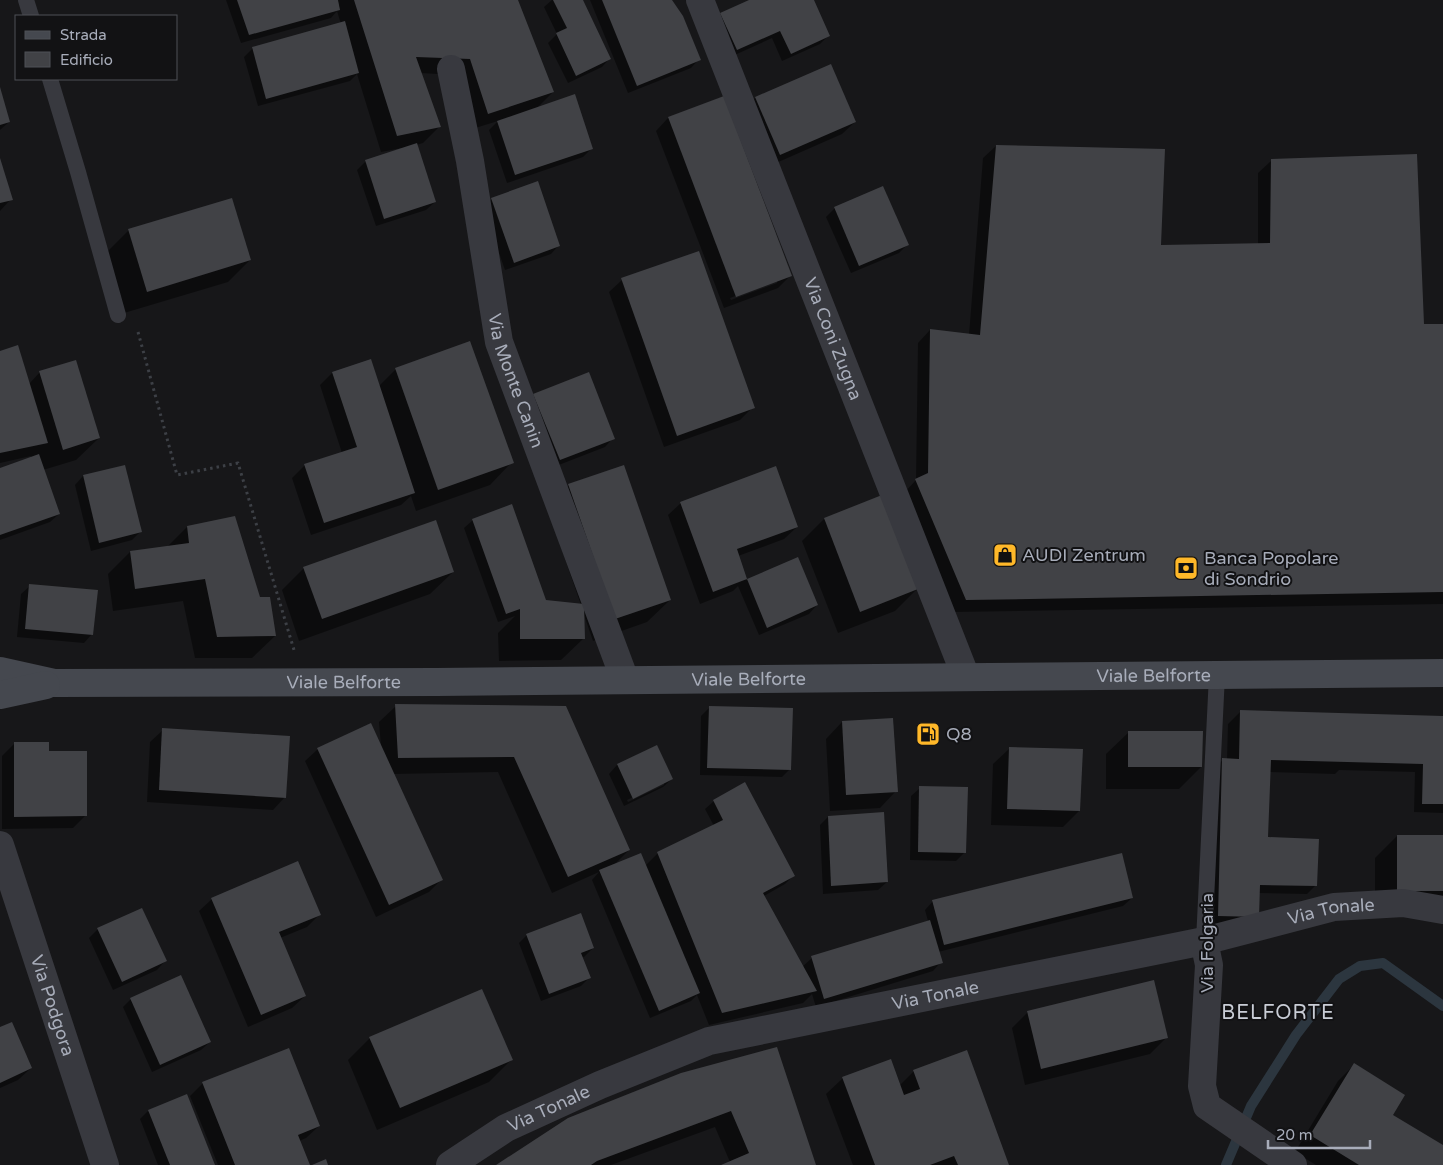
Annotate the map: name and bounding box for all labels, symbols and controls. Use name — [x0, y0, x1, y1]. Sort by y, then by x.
legend — [15, 15, 178, 80]
text: Strada — [60, 26, 107, 44]
text: Edificio — [60, 51, 113, 69]
street label: Via Coni Zugna — [799, 274, 867, 403]
street label: Via Monte Canin — [484, 312, 549, 451]
shop icon: AUDI Zentrum — [992, 542, 1018, 568]
place label: AUDI Zentrum — [1022, 544, 1146, 566]
place label: Banca Popolare di Sondrio — [1204, 547, 1338, 590]
bank icon: Banca Popolare di Sondrio — [1173, 555, 1199, 581]
street label: Viale Belforte — [1096, 664, 1211, 687]
street label: Viale Belforte — [691, 668, 806, 691]
street label: Viale Belforte — [286, 671, 401, 693]
fuel station icon: Q8 — [915, 721, 941, 747]
place label: Q8 — [946, 723, 972, 745]
street label: Via Folgaria — [1196, 893, 1218, 993]
street label: Via Tonale — [1285, 894, 1375, 930]
street label: Via Podgora — [26, 952, 80, 1059]
street label: Via Tonale — [890, 976, 981, 1015]
district label: BELFORTE — [1221, 1001, 1335, 1025]
street label: Via Tonale — [504, 1080, 593, 1137]
scale bar — [1268, 1118, 1370, 1150]
text: 20 m — [1276, 1126, 1313, 1144]

